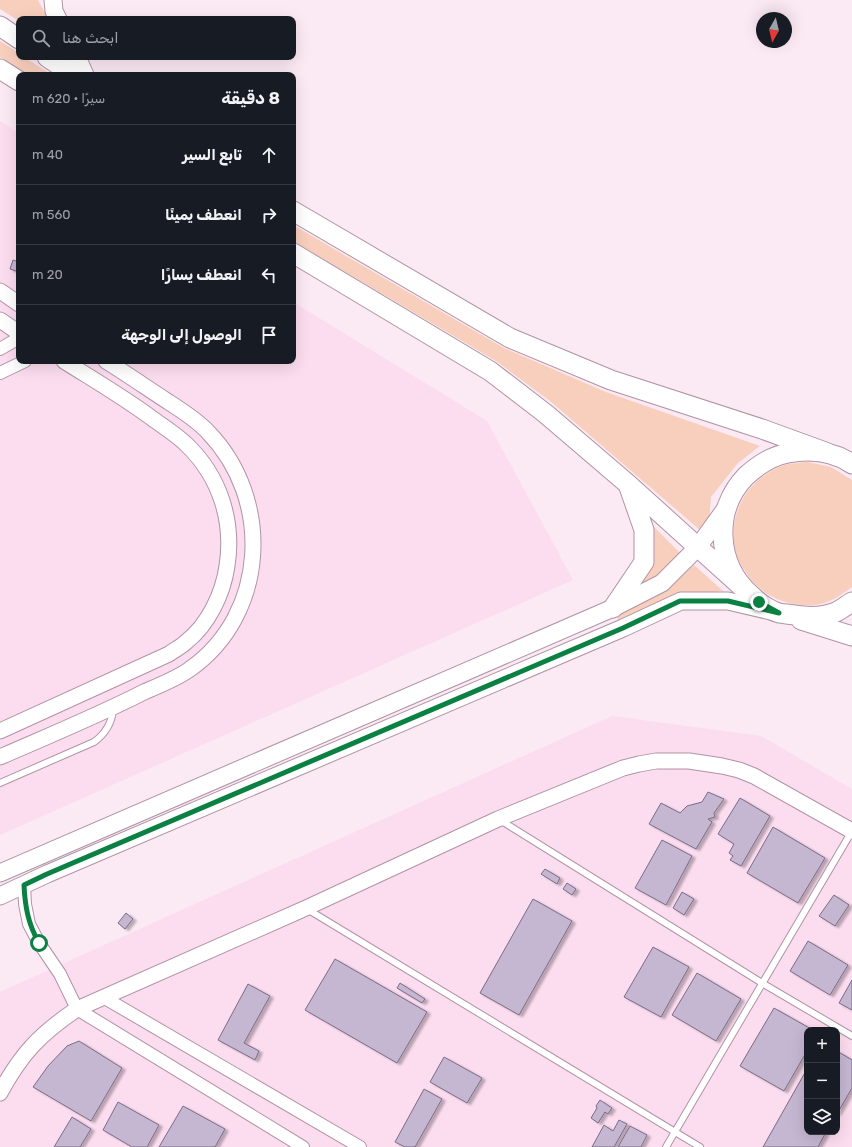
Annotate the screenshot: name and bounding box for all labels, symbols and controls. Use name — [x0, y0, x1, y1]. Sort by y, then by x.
north arrow — [756, 12, 792, 48]
search box — [16, 16, 296, 60]
icon: search — [30, 27, 52, 49]
text: ابحث هنا — [62, 29, 119, 47]
text: 8 دقيقة — [221, 88, 280, 108]
text: سيرًا · 620 m — [32, 91, 105, 106]
icon: ahead — [258, 144, 280, 166]
text: تابع السير — [182, 146, 242, 164]
text: 40 m — [32, 147, 63, 162]
icon: right — [258, 204, 280, 226]
text: انعطف يمينًا — [165, 206, 242, 224]
text: 560 m — [32, 207, 71, 222]
icon: left — [258, 264, 280, 286]
text: انعطف يسارًا — [161, 266, 242, 284]
text: 20 m — [32, 267, 63, 282]
icon: arrive — [258, 324, 280, 346]
text: الوصول إلى الوجهة — [121, 326, 242, 344]
route end — [750, 593, 768, 611]
route start — [30, 934, 48, 952]
map controls — [804, 1027, 840, 1135]
button: + — [804, 1027, 840, 1063]
button: − — [804, 1063, 840, 1099]
button: layers — [804, 1099, 840, 1135]

